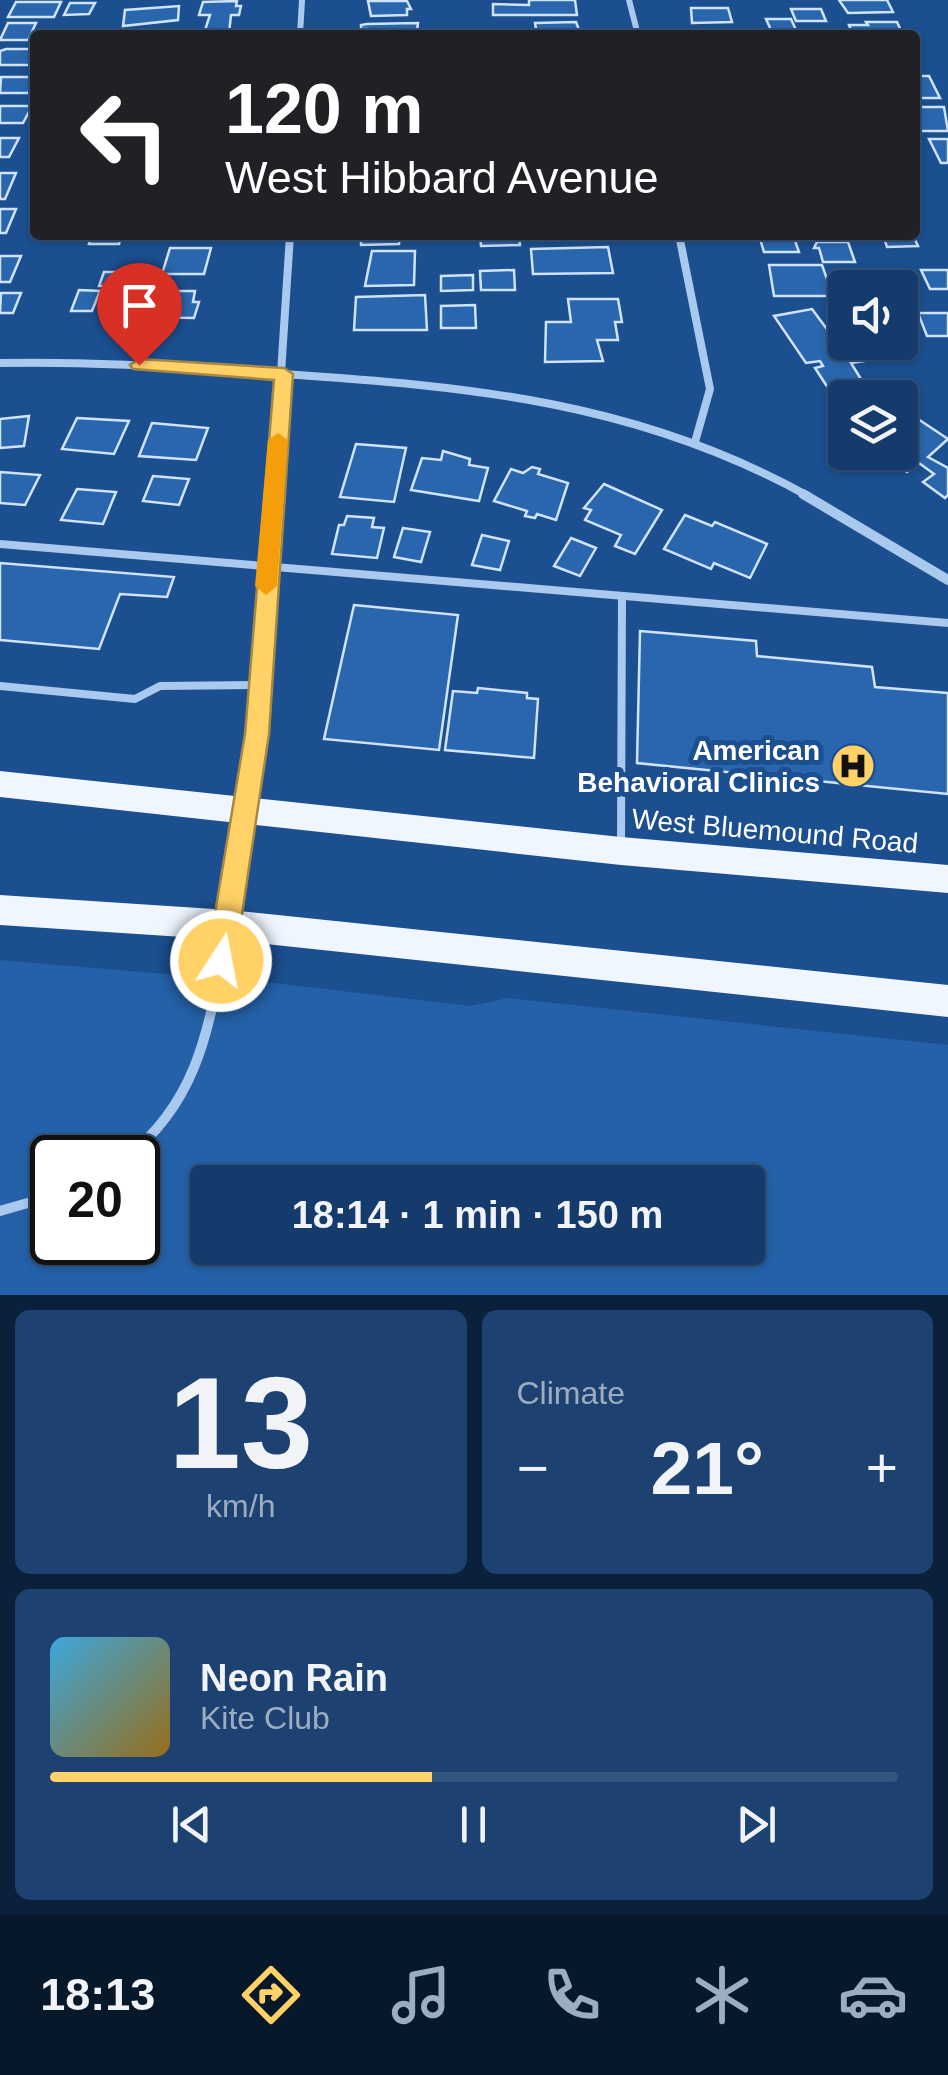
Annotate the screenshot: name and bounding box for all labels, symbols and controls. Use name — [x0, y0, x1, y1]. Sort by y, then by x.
icon: left — [60, 70, 190, 200]
text: 120 m — [225, 70, 423, 148]
text: West Hibbard Avenue — [225, 152, 659, 203]
pin — [97, 263, 182, 366]
map controls — [828, 270, 918, 470]
button: sound — [828, 270, 918, 360]
icon: arrive — [112, 278, 167, 333]
button: layers — [828, 380, 918, 470]
place label: American Behavioral Clinics — [577, 735, 820, 798]
hospital icon: American Behavioral Clinics — [830, 743, 876, 789]
street label: West Bluemound Road — [630, 803, 920, 859]
position arrow — [169, 909, 273, 1013]
speed limit sign: 20 — [30, 1135, 160, 1265]
text: 18:14 · 1 min · 150 m — [292, 1194, 663, 1236]
text: 13 — [168, 1350, 313, 1496]
text: Climate — [517, 1375, 625, 1411]
text: 21° — [651, 1426, 764, 1510]
text: − — [517, 1437, 549, 1499]
text: + — [866, 1437, 898, 1499]
text: km/h — [206, 1488, 275, 1524]
text: Neon Rain — [200, 1657, 388, 1699]
text: Kite Club — [200, 1700, 330, 1736]
icon: previous — [164, 1797, 219, 1852]
icon: pause — [446, 1797, 501, 1852]
icon: next — [729, 1797, 784, 1852]
icon: directions — [236, 1960, 306, 2030]
icon: music — [386, 1960, 456, 2030]
icon: phone — [537, 1960, 607, 2030]
icon: climate — [687, 1960, 757, 2030]
icon: car — [838, 1960, 908, 2030]
text: 18:13 — [40, 1969, 155, 2020]

